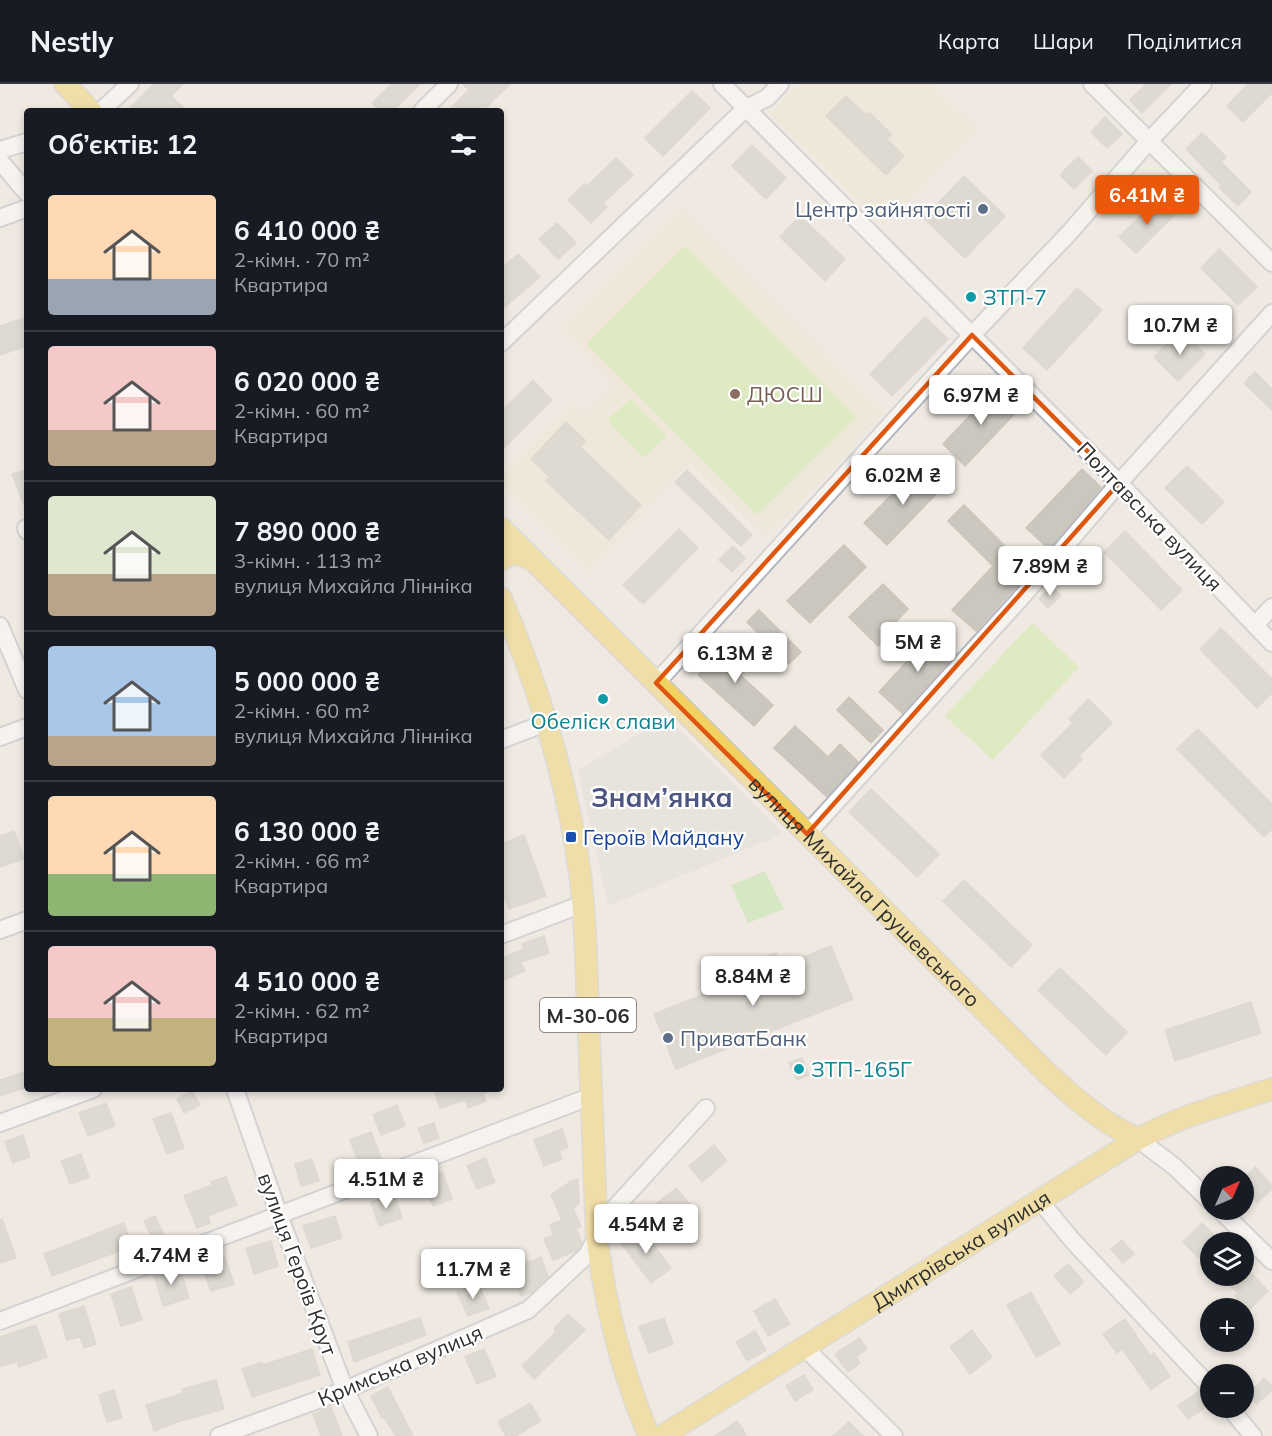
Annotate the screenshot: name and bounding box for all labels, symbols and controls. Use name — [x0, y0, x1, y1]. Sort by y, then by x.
text: Nestly — [30, 24, 114, 59]
text: Карта — [938, 28, 1000, 54]
text: Шари — [1033, 28, 1094, 54]
text: Поділитися — [1127, 28, 1242, 54]
text: Об’єктів: 12 — [48, 128, 197, 161]
icon: filters — [447, 128, 480, 161]
pin: 6.41M ₴ — [1092, 175, 1202, 226]
text: 6.41M ₴ — [1109, 182, 1185, 207]
place label: Центр зайнятості — [795, 196, 971, 222]
marker: Центр зайнятості — [976, 202, 990, 216]
text: 6 410 000 ₴ — [234, 214, 380, 247]
icon: home — [96, 219, 168, 291]
text: 2-кімн. · 70 m² — [234, 247, 370, 272]
text: Квартира — [234, 272, 328, 297]
place label: ЗТП-7 — [983, 284, 1047, 310]
marker: ЗТП-7 — [964, 290, 978, 304]
pin: 10.7M ₴ — [1125, 305, 1235, 356]
text: 10.7M ₴ — [1142, 312, 1218, 337]
text: 6 020 000 ₴ — [234, 365, 380, 398]
icon: home — [96, 370, 168, 442]
pin: 6.97M ₴ — [926, 375, 1036, 426]
place label: ДЮСШ — [747, 381, 823, 407]
text: 6.97M ₴ — [943, 382, 1019, 407]
marker: ДЮСШ — [728, 387, 742, 401]
text: 2-кімн. · 60 m² — [234, 398, 370, 423]
text: Квартира — [234, 423, 328, 448]
street label: Полтавська вулиця — [1072, 436, 1228, 596]
pin: 6.02M ₴ — [848, 455, 958, 506]
text: 6.02M ₴ — [865, 462, 941, 487]
text: 7 890 000 ₴ — [234, 515, 380, 548]
icon: home — [96, 520, 168, 592]
pin: 7.89M ₴ — [995, 546, 1105, 597]
text: 3-кімн. · 113 m² — [234, 548, 382, 573]
text: 7.89M ₴ — [1012, 553, 1088, 578]
text: вулиця Михайла Лінніка — [234, 573, 473, 598]
pin: 5M ₴ — [882, 622, 954, 673]
text: 5M ₴ — [895, 629, 941, 654]
pin: 6.13M ₴ — [680, 633, 790, 684]
text: 6.13M ₴ — [697, 640, 773, 665]
text: 5 000 000 ₴ — [234, 665, 380, 698]
icon: home — [96, 670, 168, 742]
marker: Обеліск слави — [596, 692, 610, 706]
text: 2-кімн. · 60 m² — [234, 698, 370, 723]
place label: Обеліск слави — [531, 708, 675, 734]
text: вулиця Михайла Лінніка — [234, 723, 473, 748]
street label: вулиця Михайла Грушевського — [744, 770, 986, 1012]
district label: Знам’янка — [591, 780, 733, 814]
text: 6 130 000 ₴ — [234, 815, 380, 848]
icon: home — [96, 820, 168, 892]
place label: Героїв Майдану — [583, 824, 744, 850]
marker: Героїв Майдану — [564, 830, 578, 844]
text: 2-кімн. · 66 m² — [234, 848, 370, 873]
text: Квартира — [234, 873, 328, 898]
pin: 8.84M ₴ — [698, 956, 808, 1007]
text: 8.84M ₴ — [715, 963, 791, 988]
text: 4 510 000 ₴ — [234, 965, 380, 998]
icon: home — [96, 970, 168, 1042]
text: 2-кімн. · 62 m² — [234, 998, 370, 1023]
road number: М-30-06 — [540, 998, 636, 1032]
text: Квартира — [234, 1023, 328, 1048]
place label: ПриватБанк — [680, 1025, 807, 1051]
marker: ПриватБанк — [661, 1031, 675, 1045]
place label: ЗТП-165Г — [811, 1056, 912, 1082]
marker: ЗТП-165Г — [792, 1062, 806, 1076]
pin: 4.51M ₴ — [331, 1159, 441, 1210]
text: 4.51M ₴ — [348, 1166, 424, 1191]
north arrow — [1200, 1166, 1254, 1220]
map controls — [1200, 1166, 1254, 1418]
street label: вулиця Героїв Крут — [253, 1169, 343, 1359]
street label: Дмитрівська вулиця — [866, 1184, 1055, 1315]
pin: 4.54M ₴ — [591, 1204, 701, 1255]
text: 4.54M ₴ — [608, 1211, 684, 1236]
button: layers — [1200, 1232, 1254, 1286]
pin: 4.74M ₴ — [116, 1235, 226, 1286]
text: 4.74M ₴ — [133, 1242, 209, 1267]
pin: 11.7M ₴ — [418, 1249, 528, 1300]
text: 11.7M ₴ — [435, 1256, 511, 1281]
button: + — [1200, 1298, 1254, 1352]
street label: Кримська вулиця — [314, 1319, 486, 1411]
button: − — [1200, 1364, 1254, 1418]

